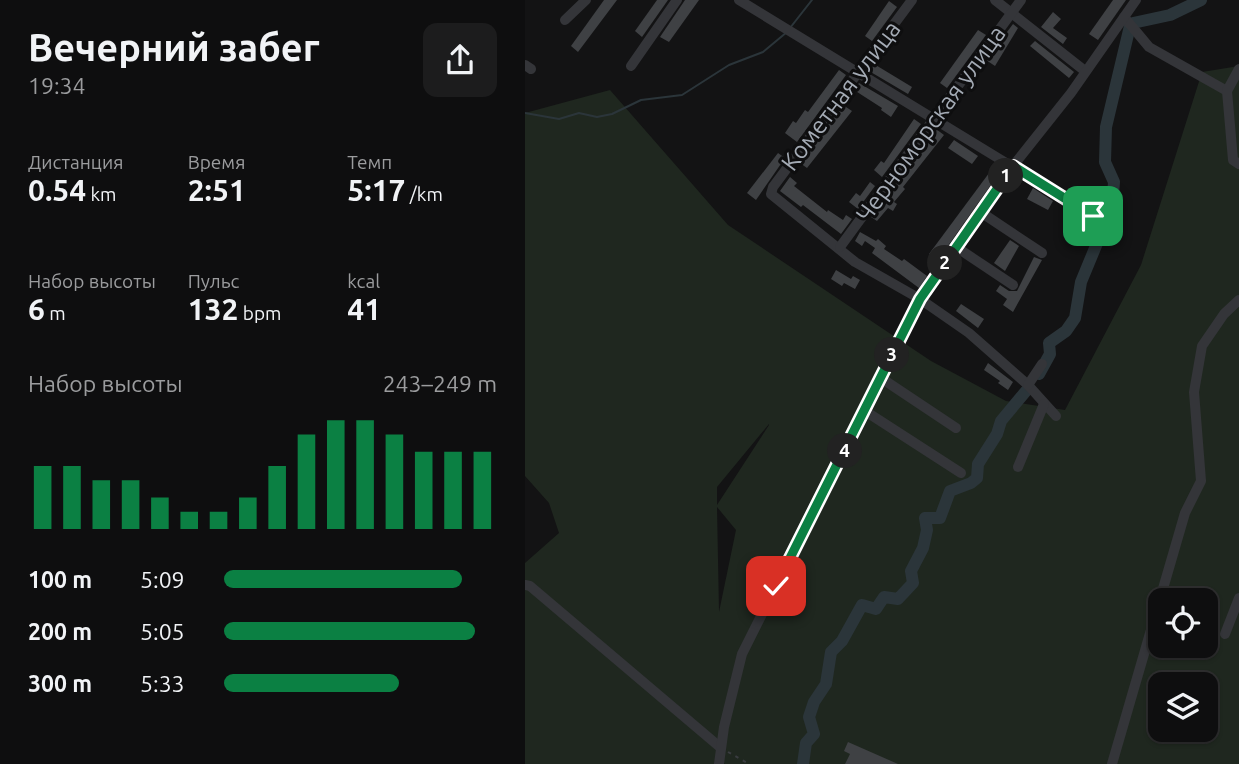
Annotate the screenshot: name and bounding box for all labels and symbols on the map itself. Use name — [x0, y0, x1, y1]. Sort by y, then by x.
street label: Кометная улица — [776, 16, 906, 176]
street label: Черноморская улица — [850, 20, 1011, 227]
pin: 1 — [988, 158, 1023, 194]
pin — [1063, 186, 1123, 246]
pin: 2 — [927, 246, 963, 280]
pin: 3 — [875, 338, 909, 372]
pin: 4 — [827, 434, 863, 468]
pin — [746, 556, 806, 616]

